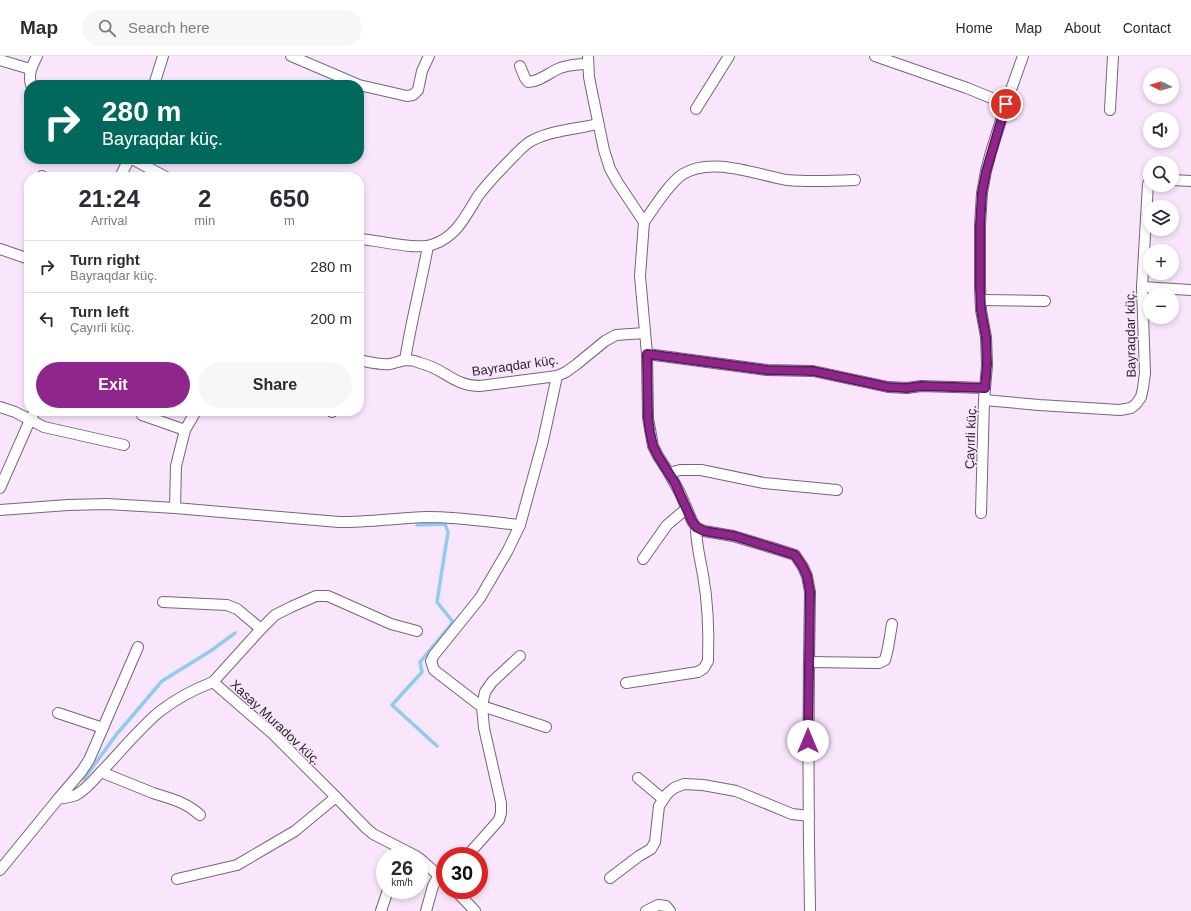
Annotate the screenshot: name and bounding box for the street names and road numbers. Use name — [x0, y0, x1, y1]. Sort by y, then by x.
street label: Bayraqdar küç. — [1122, 290, 1139, 378]
street label: Bayraqdar küç. — [471, 352, 559, 379]
street label: Çayırli küç. — [962, 405, 979, 469]
street label: Xasay Muradov küç. — [227, 677, 324, 768]

